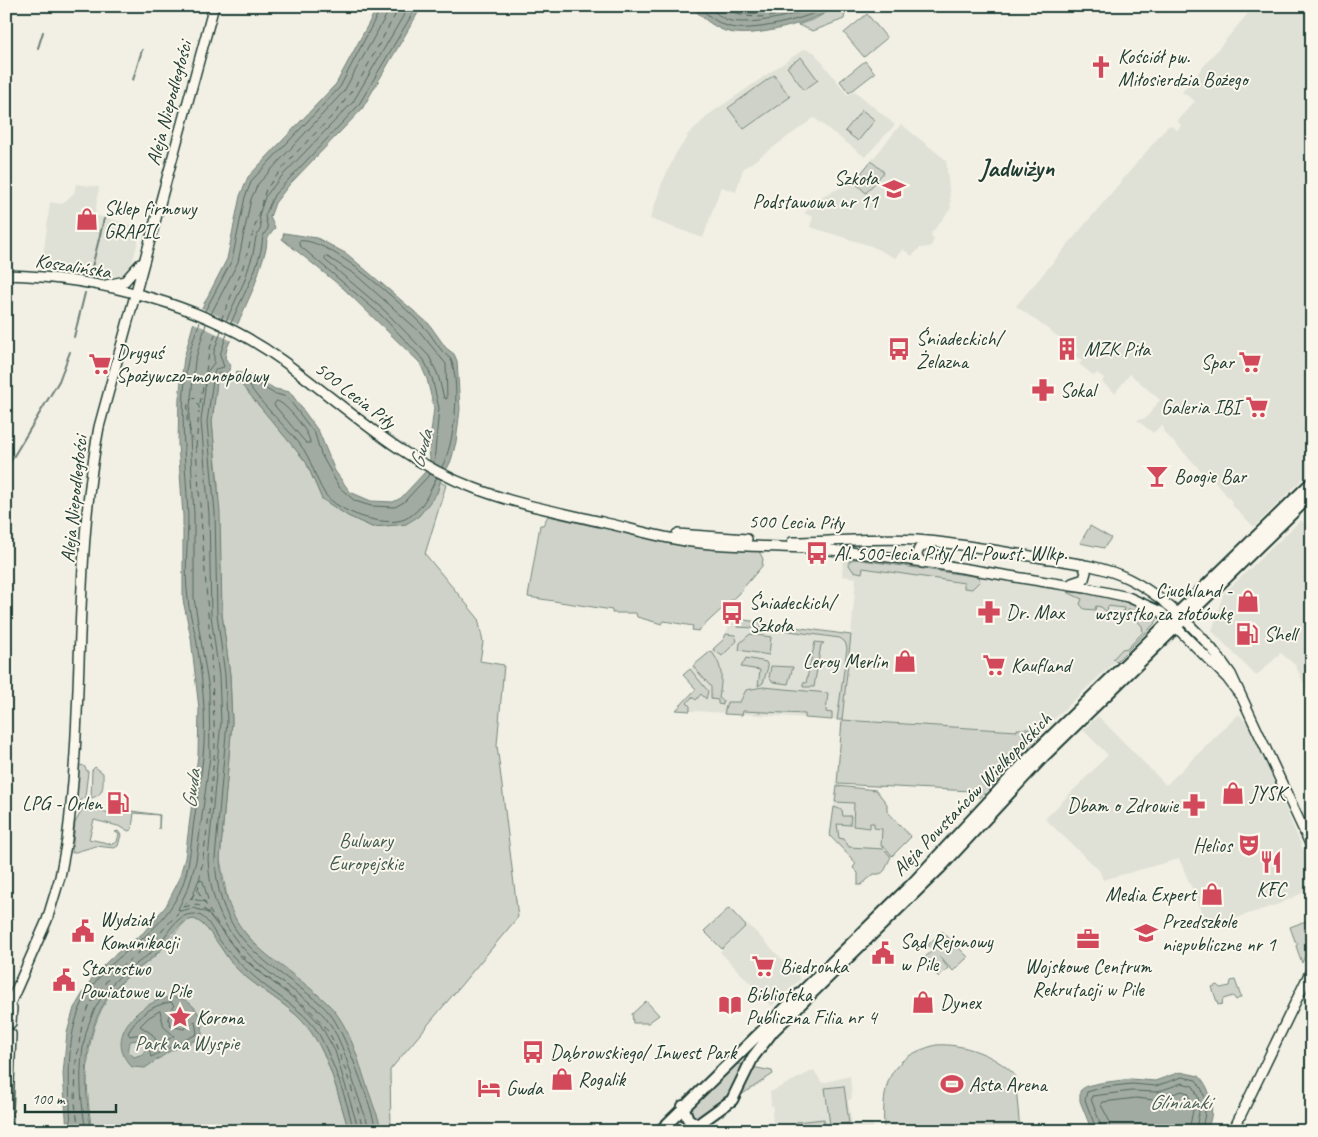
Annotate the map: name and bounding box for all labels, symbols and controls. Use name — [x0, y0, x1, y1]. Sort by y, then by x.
street label: Aleja Niepodległości — [140, 36, 198, 168]
place label: Kościół pw. Miłosierdzia Bożego — [1118, 44, 1249, 92]
church icon: Kościół pw. Miłosierdzia Bożego — [1088, 54, 1114, 80]
district label: Jadwiżyn — [978, 152, 1055, 184]
place label: Szkoła Podstawowa nr 11 — [753, 166, 879, 214]
school or university icon: Szkoła Podstawowa nr 11 — [881, 176, 907, 202]
place label: Sklep firmowy GRAPIL — [104, 196, 199, 244]
shop icon: Sklep firmowy GRAPIL — [74, 206, 100, 232]
street label: Koszalińska — [33, 248, 114, 284]
place label: Śniadeckich/ Żelazna — [916, 326, 1007, 374]
bus stop icon: Śniadeckich/ Żelazna — [886, 336, 912, 362]
building icon: MZK Piła — [1054, 336, 1080, 362]
place label: MZK Piła — [1084, 337, 1151, 362]
place label: Dryguś Spożywczo-monopolowy — [116, 340, 270, 388]
supermarket icon: Spar — [1237, 349, 1263, 375]
place label: Spar — [1201, 350, 1236, 375]
supermarket icon: Dryguś Spożywczo-monopolowy — [87, 351, 113, 377]
street label: 500 Lecia Piły — [310, 356, 402, 436]
pharmacy icon: Sokal — [1030, 377, 1056, 403]
place label: Sokal — [1060, 378, 1099, 403]
supermarket icon: Galeria IBI — [1244, 394, 1270, 420]
place label: Galeria IBI — [1161, 395, 1244, 420]
water label: Gwda — [403, 425, 439, 471]
street label: Aleja Niepodległości — [55, 432, 93, 564]
bar icon: Boogie Bar — [1144, 463, 1170, 489]
place label: Boogie Bar — [1174, 464, 1248, 489]
street label: 500 Lecia Piły — [748, 509, 846, 535]
bus stop icon: Al. 500-lecia Piły/ Al. Powst. Wlkp. — [804, 540, 830, 566]
place label: Al. 500-lecia Piły/ Al. Powst. Wlkp. — [834, 541, 1067, 566]
place label: Ciuchland - wszystko za złotówkę — [1094, 578, 1233, 626]
shop icon: Ciuchland - wszystko za złotówkę — [1235, 588, 1261, 614]
place label: Śniadeckich/ Szkoła — [749, 590, 840, 638]
pharmacy icon: Dr. Max — [976, 599, 1002, 625]
bus stop icon: Śniadeckich/ Szkoła — [719, 600, 745, 626]
place label: Dr. Max — [1006, 600, 1066, 625]
fuel station icon: Shell — [1234, 621, 1260, 647]
place label: Shell — [1264, 622, 1300, 647]
shop icon: Leroy Merlin — [892, 648, 918, 674]
place label: Leroy Merlin — [803, 649, 889, 674]
supermarket icon: Kaufland — [981, 652, 1007, 678]
place label: Kaufland — [1011, 653, 1074, 678]
street label: Aleja Powstańców Wielkopolskich — [887, 706, 1057, 881]
water label: Gwda — [176, 766, 206, 810]
shop icon: JYSK — [1220, 780, 1246, 806]
place label: JYSK — [1249, 781, 1290, 806]
fuel station icon: LPG - Orlen — [105, 790, 131, 816]
place label: LPG - Orlen — [22, 791, 103, 816]
pharmacy icon: Dbam o Zdrowie — [1181, 792, 1207, 818]
place label: Dbam o Zdrowie — [1067, 793, 1179, 818]
park label: Bulwary Europejskie — [329, 828, 405, 876]
theatre icon: Helios — [1236, 832, 1262, 858]
place label: Helios — [1193, 833, 1234, 858]
restaurant icon: KFC — [1258, 849, 1284, 875]
place label: KFC — [1256, 877, 1288, 902]
shop icon: Media Expert — [1199, 881, 1225, 907]
place label: Media Expert — [1105, 882, 1198, 907]
place label: Wydział Komunikacji — [100, 907, 181, 955]
place label: Przedszkole niepubliczne nr 1 — [1162, 909, 1277, 957]
public building icon: Wydział Komunikacji — [70, 918, 96, 944]
school or university icon: Przedszkole niepubliczne nr 1 — [1133, 920, 1159, 946]
office icon: Wojskowe Centrum Rekrutacji w Pile — [1075, 926, 1101, 952]
place label: Sąd Rejonowy w Pile — [900, 929, 994, 977]
public building icon: Sąd Rejonowy w Pile — [870, 940, 896, 966]
supermarket icon: Biedronka — [750, 953, 776, 979]
place label: Biedronka — [780, 954, 849, 979]
place label: Wojskowe Centrum Rekrutacji w Pile — [1025, 954, 1153, 1002]
place label: Starostwo Powiatowe w Pile — [80, 956, 193, 1004]
public building icon: Starostwo Powiatowe w Pile — [51, 967, 77, 993]
place label: Biblioteka Publiczna Filia nr 4 — [746, 982, 879, 1030]
shop icon: Dynex — [910, 989, 936, 1015]
place label: Dynex — [940, 990, 983, 1015]
library icon: Biblioteka Publiczna Filia nr 4 — [717, 992, 743, 1018]
place icon: Korona — [167, 1004, 193, 1030]
place label: Korona — [196, 1005, 245, 1030]
park label: Park na Wyspie — [135, 1031, 241, 1056]
bus stop icon: Dąbrowskiego/ Inwest Park — [520, 1039, 546, 1065]
place label: Dąbrowskiego/ Inwest Park — [550, 1040, 738, 1065]
shop icon: Rogalik — [549, 1066, 575, 1092]
place label: Rogalik — [578, 1067, 627, 1092]
sports icon: Asta Arena — [939, 1071, 965, 1097]
place label: Asta Arena — [969, 1072, 1049, 1097]
hotel icon: Gwda — [476, 1075, 502, 1101]
place label: Gwda — [506, 1076, 544, 1101]
scale bar — [25, 1082, 116, 1114]
water label: Glinianki — [1149, 1089, 1216, 1115]
text: 100 m — [32, 1090, 66, 1109]

